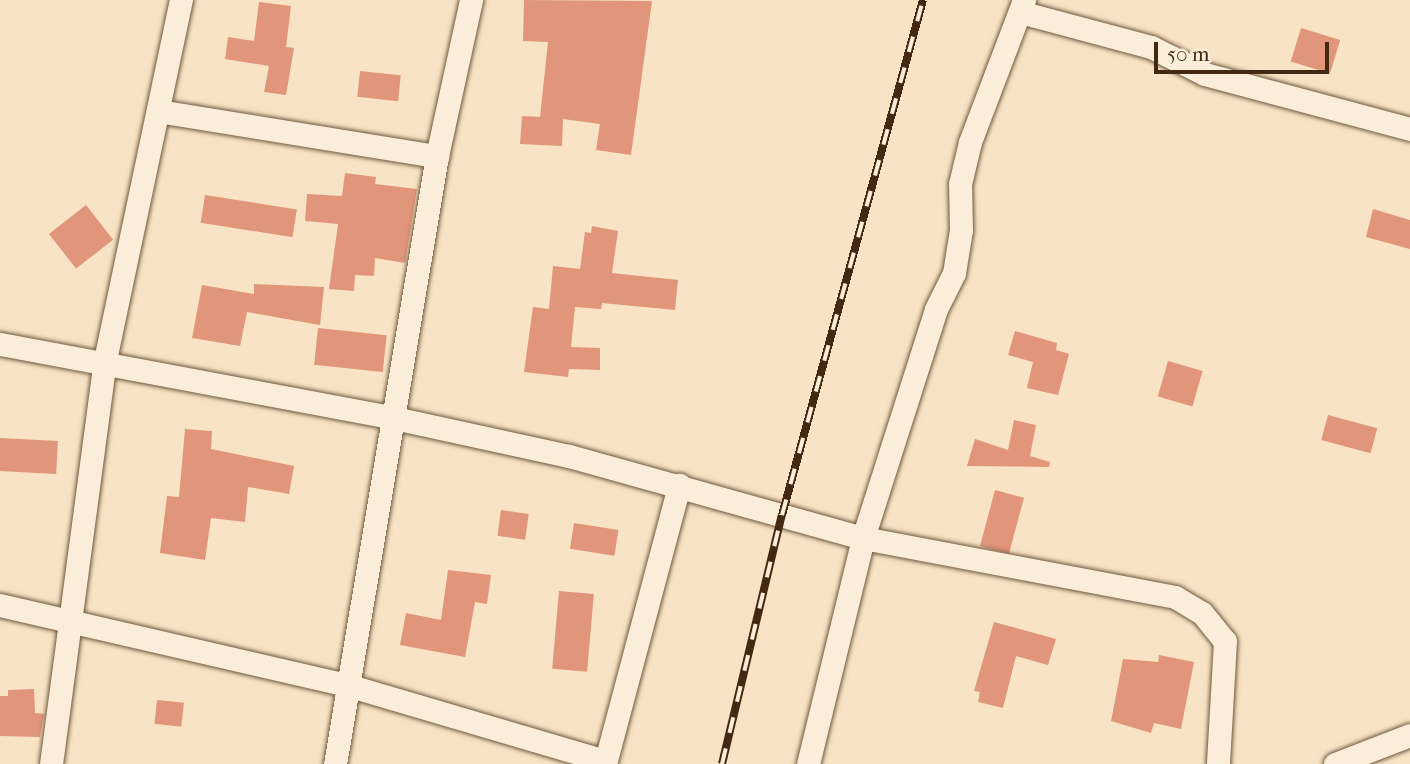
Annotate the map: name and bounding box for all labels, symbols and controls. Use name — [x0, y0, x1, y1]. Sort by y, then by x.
scale bar — [1158, 28, 1333, 72]
text: 50 m — [1167, 42, 1210, 66]

